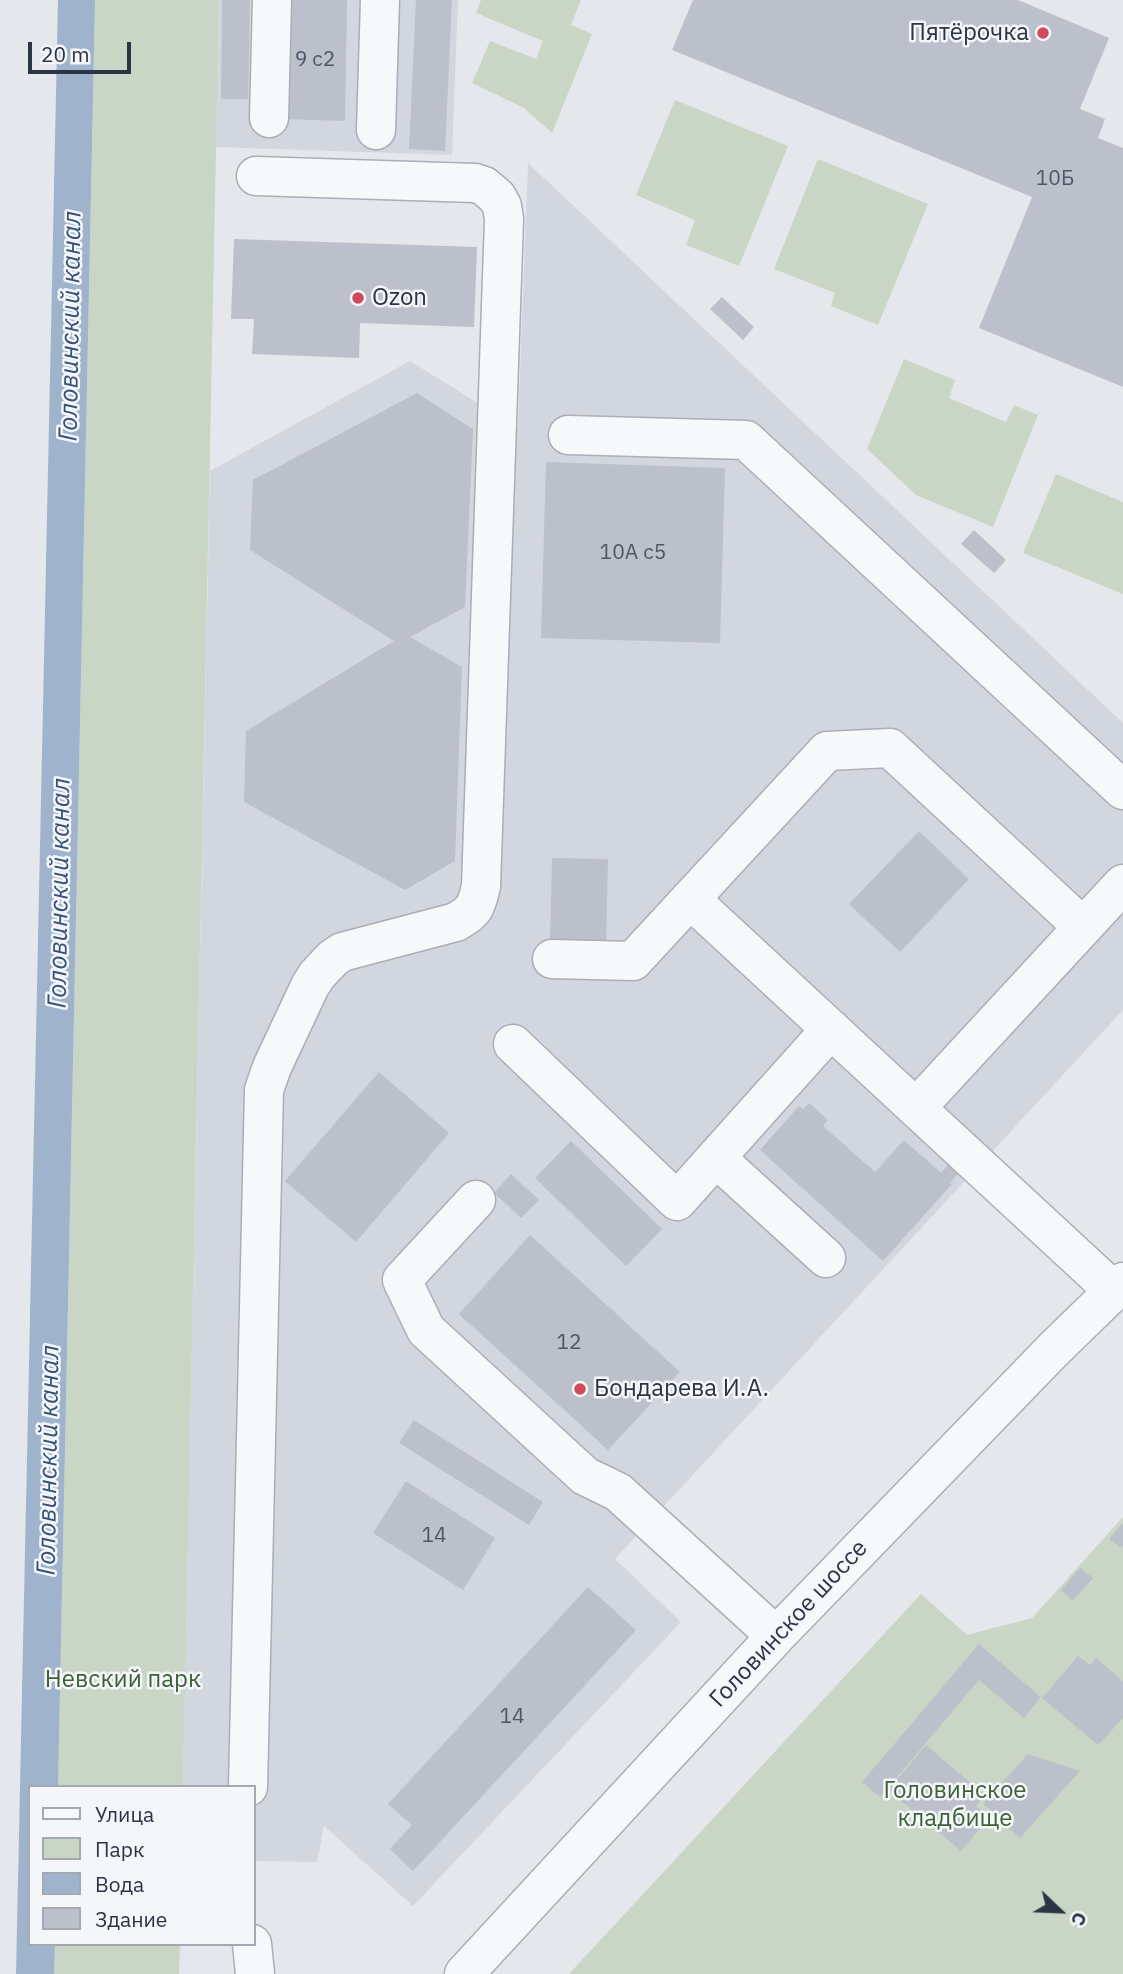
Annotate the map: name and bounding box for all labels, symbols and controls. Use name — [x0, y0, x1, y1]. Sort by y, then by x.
place label: Пятёрочка — [909, 19, 1029, 47]
marker: Пятёрочка — [1035, 25, 1051, 41]
scale bar — [32, 28, 135, 72]
text: 20 m — [41, 40, 90, 68]
house number: 9 с2 — [295, 47, 335, 73]
house number: 10Б — [1036, 166, 1074, 192]
water label: Головинский канал — [53, 210, 89, 442]
place label: Ozon — [372, 284, 427, 312]
marker: Ozon — [350, 290, 366, 306]
house number: 10А с5 — [600, 540, 666, 566]
water label: Головинский канал — [42, 777, 78, 1009]
house number: 12 — [556, 1330, 582, 1356]
water label: Головинский канал — [31, 1344, 67, 1576]
place label: Бондарева И.А. — [594, 1375, 769, 1403]
marker: Бондарева И.А. — [572, 1381, 588, 1397]
house number: 14 — [421, 1523, 447, 1549]
street label: Головинское шоссе — [704, 1534, 874, 1714]
park label: Невский парк — [45, 1666, 201, 1694]
house number: 14 — [499, 1704, 525, 1730]
park label: Головинское кладбище — [883, 1777, 1027, 1833]
legend — [28, 1785, 256, 1946]
text: Улица — [95, 1800, 154, 1828]
text: Парк — [95, 1835, 145, 1863]
text: Вода — [95, 1870, 144, 1898]
north arrow — [1025, 1876, 1095, 1946]
text: Здание — [95, 1905, 167, 1933]
text: С — [1066, 1909, 1093, 1930]

